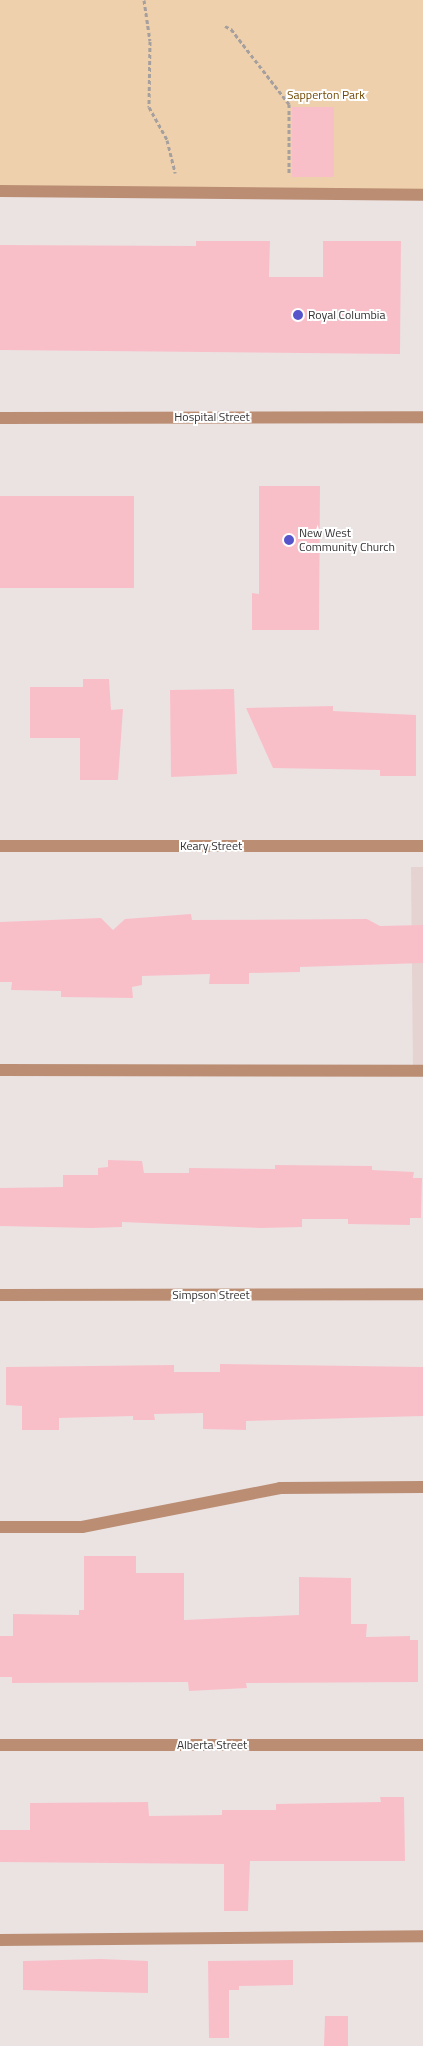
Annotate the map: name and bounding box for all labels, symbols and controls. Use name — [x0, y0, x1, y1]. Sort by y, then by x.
park label: Sapperton Park — [287, 88, 365, 102]
place label: Royal Columbia — [308, 308, 385, 322]
marker: Royal Columbia — [292, 309, 304, 321]
street label: Hospital Street — [174, 410, 250, 424]
place label: New West Community Church — [299, 526, 395, 554]
marker: New West Community Church — [283, 534, 295, 546]
street label: Keary Street — [180, 839, 242, 853]
street label: Simpson Street — [172, 1288, 250, 1302]
street label: Alberta Street — [177, 1738, 247, 1752]

